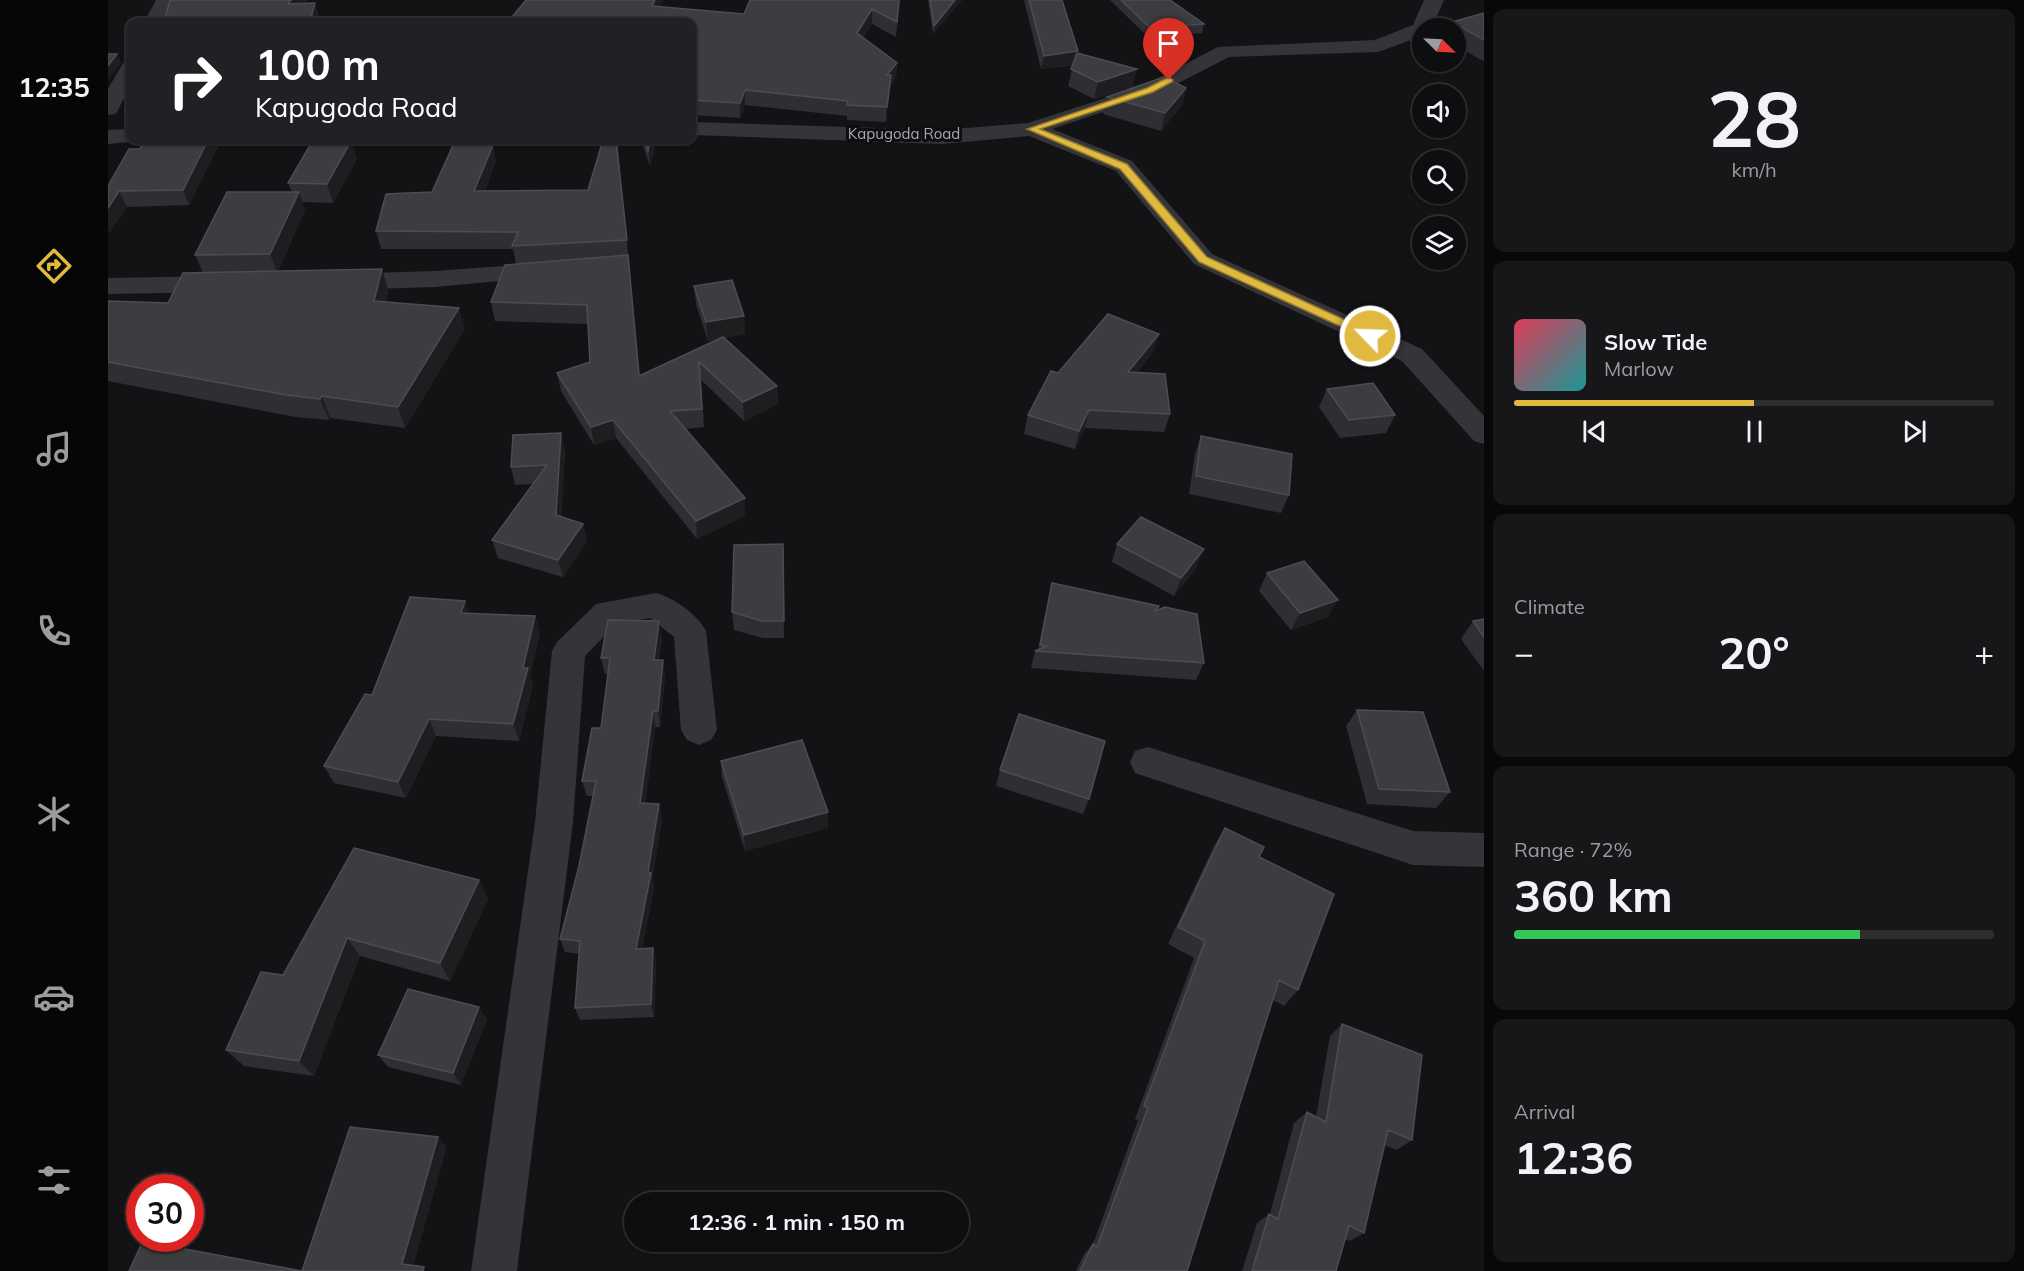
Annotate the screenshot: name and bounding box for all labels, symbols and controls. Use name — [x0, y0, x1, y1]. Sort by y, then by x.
pin — [1143, 18, 1194, 80]
north arrow — [1412, 18, 1466, 72]
map controls — [1412, 18, 1466, 270]
icon: arrive — [1152, 27, 1185, 60]
text: 100 m — [255, 38, 380, 91]
icon: right — [156, 42, 234, 120]
text: 28 — [1707, 69, 1801, 167]
text: 12:35 — [18, 70, 90, 104]
button: sound — [1412, 84, 1466, 138]
text: Kapugoda Road — [255, 90, 457, 124]
street label: Kapugoda Road — [848, 124, 960, 143]
button: search — [1412, 150, 1466, 204]
text: km/h — [1731, 157, 1777, 182]
button: layers — [1412, 216, 1466, 270]
icon: directions — [33, 245, 75, 287]
position arrow — [1338, 304, 1402, 368]
text: Slow Tide — [1604, 328, 1707, 356]
text: Marlow — [1604, 356, 1674, 381]
icon: previous — [1578, 415, 1611, 448]
icon: pause — [1738, 415, 1771, 448]
icon: next — [1898, 415, 1931, 448]
icon: music — [33, 428, 75, 470]
text: Climate — [1514, 594, 1585, 619]
icon: phone — [33, 610, 75, 652]
text: 20° — [1718, 624, 1790, 680]
text: − — [1514, 632, 1534, 673]
text: + — [1974, 632, 1994, 673]
icon: climate — [33, 793, 75, 835]
text: Range · 72% — [1514, 837, 1632, 862]
text: 360 km — [1514, 867, 1673, 923]
icon: car — [33, 976, 75, 1018]
text: Arrival — [1514, 1099, 1575, 1124]
text: 12:36 — [1514, 1129, 1633, 1185]
icon: filters — [33, 1159, 75, 1201]
speed limit sign: 30 — [126, 1174, 204, 1252]
text: 12:36 · 1 min · 150 m — [688, 1208, 905, 1236]

